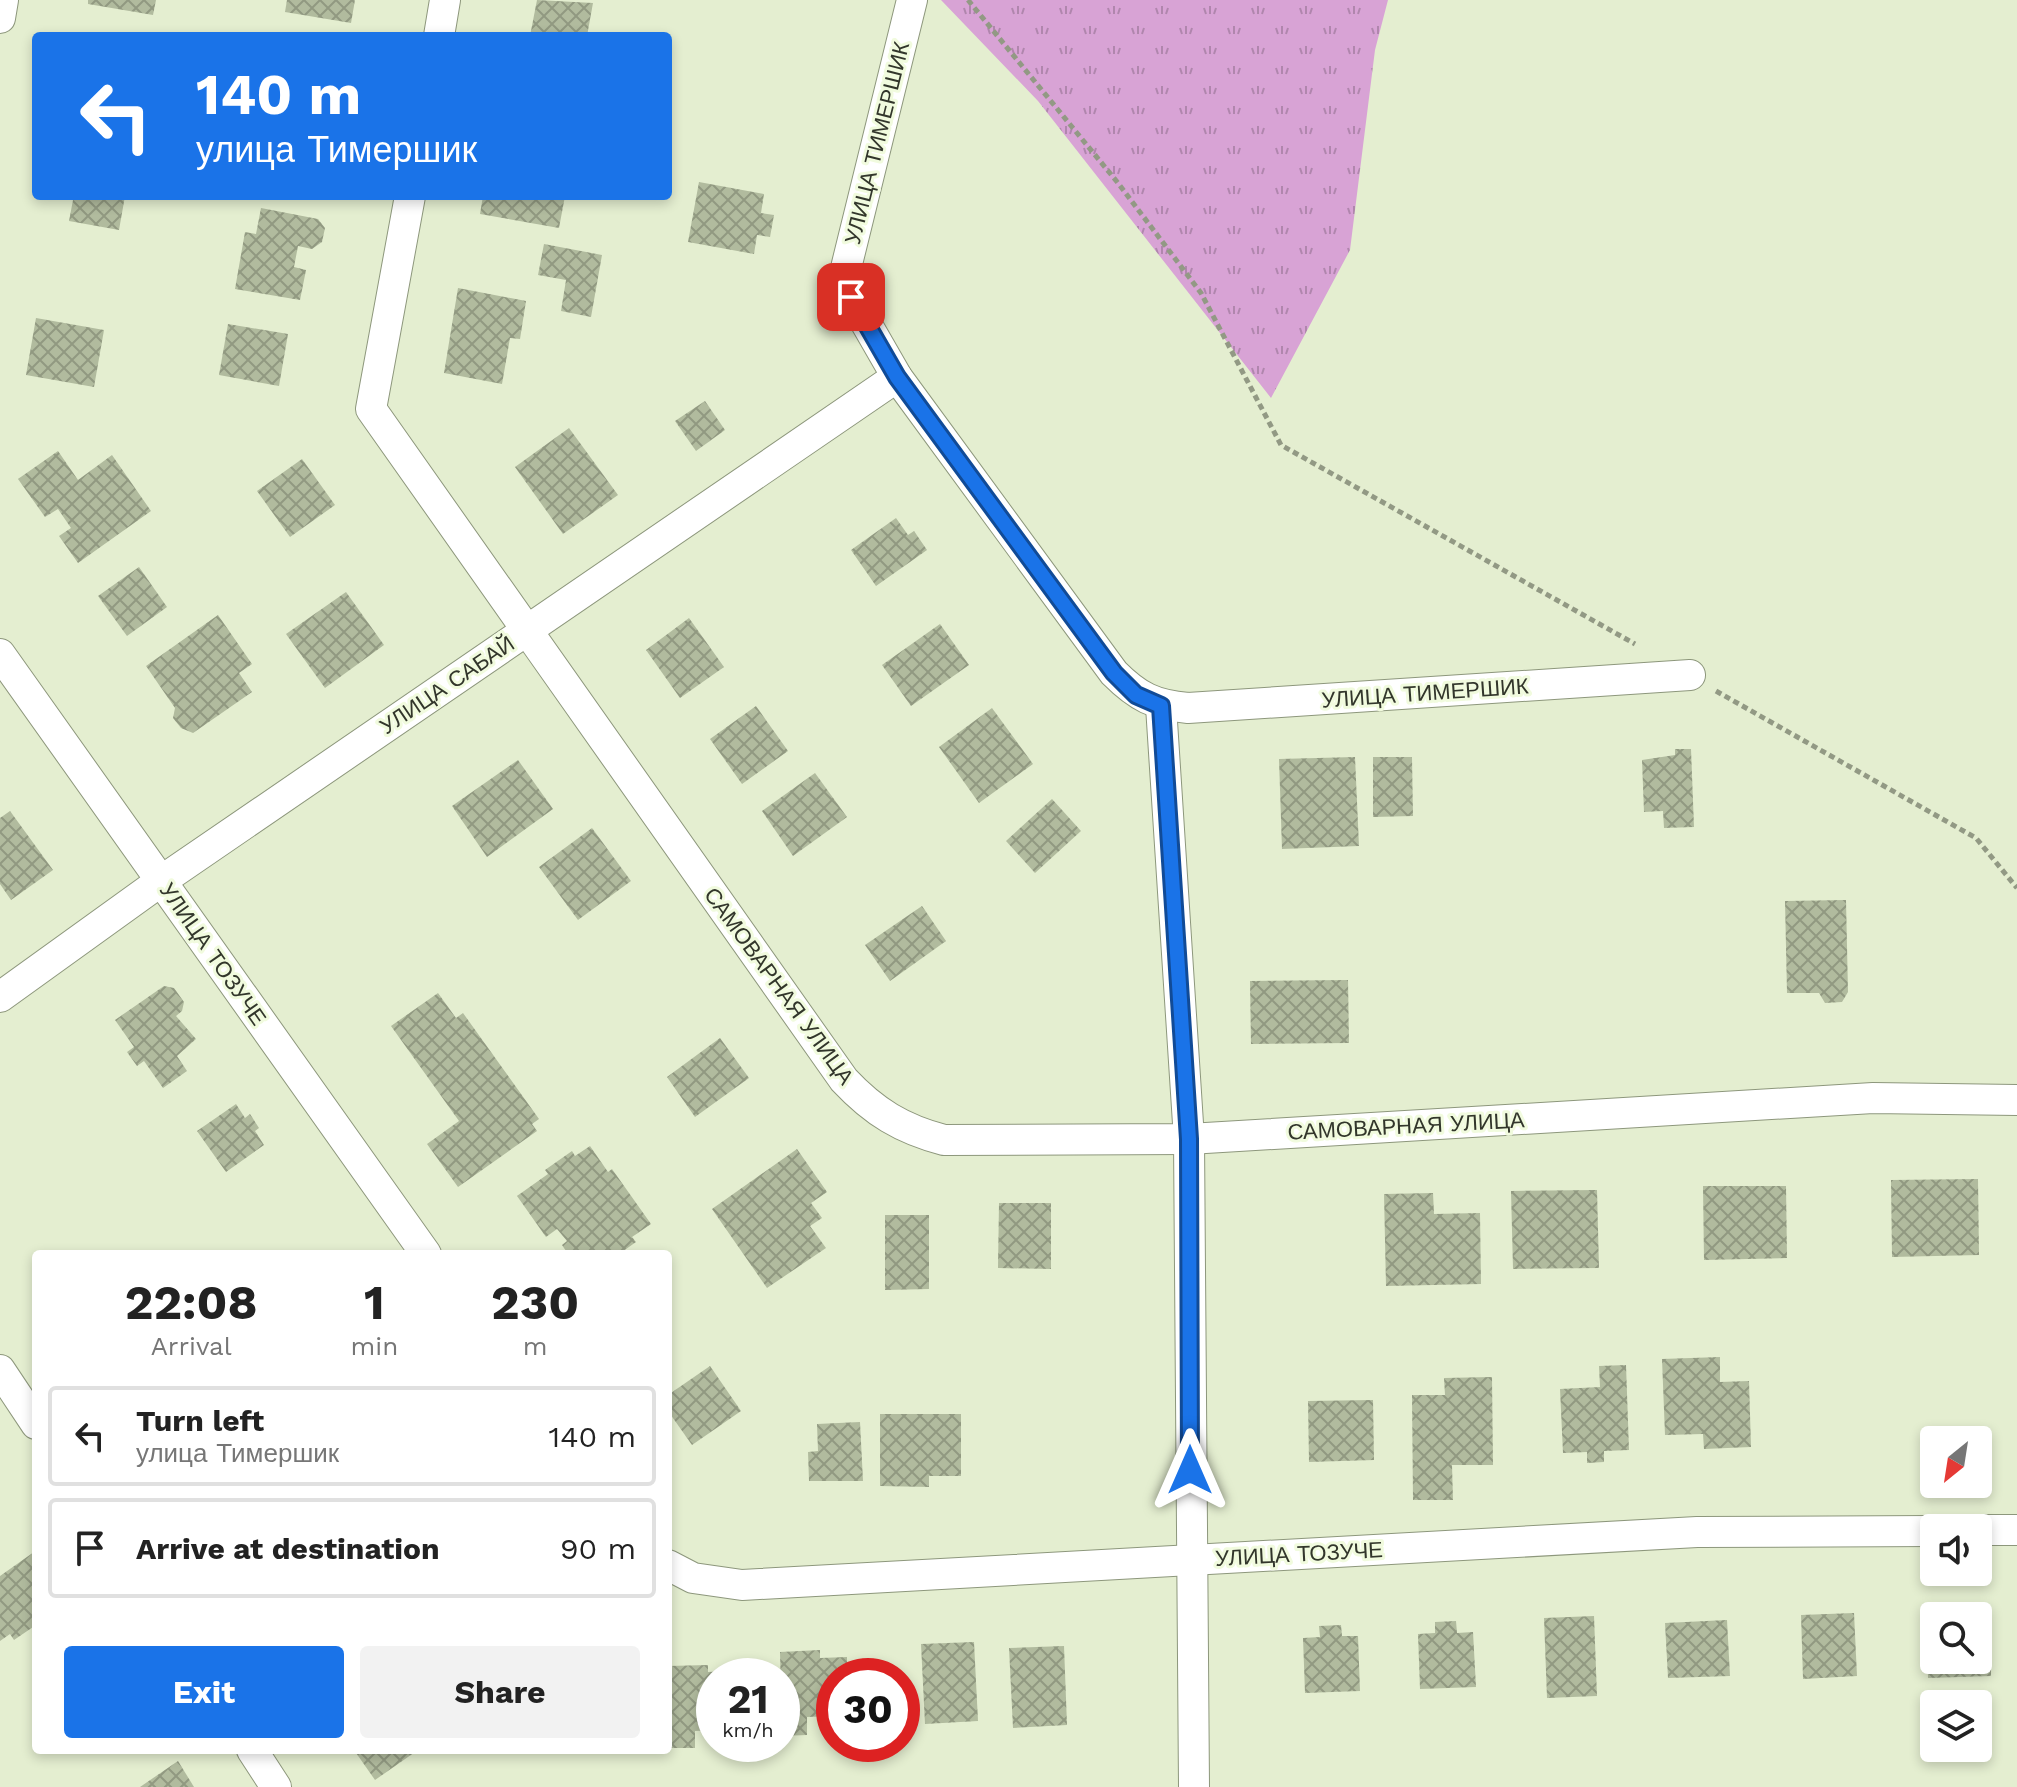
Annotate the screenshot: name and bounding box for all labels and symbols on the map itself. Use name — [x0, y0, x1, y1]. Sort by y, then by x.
street label: УЛИЦА ТИМЕРШИК — [840, 39, 914, 247]
pin — [817, 263, 885, 331]
street label: УЛИЦА САБАЙ — [375, 631, 519, 739]
street label: УЛИЦА ТИМЕРШИК — [1321, 673, 1530, 713]
street label: УЛИЦА ТОЗУЧЕ — [155, 878, 271, 1030]
street label: САМОВАРНАЯ УЛИЦА — [699, 883, 859, 1090]
street label: САМОВАРНАЯ УЛИЦА — [1287, 1107, 1525, 1145]
north arrow — [1920, 1426, 1992, 1498]
position arrow — [1148, 1428, 1232, 1512]
street label: УЛИЦА ТОЗУЧЕ — [1215, 1537, 1383, 1571]
speed limit sign: 30 — [816, 1658, 920, 1762]

